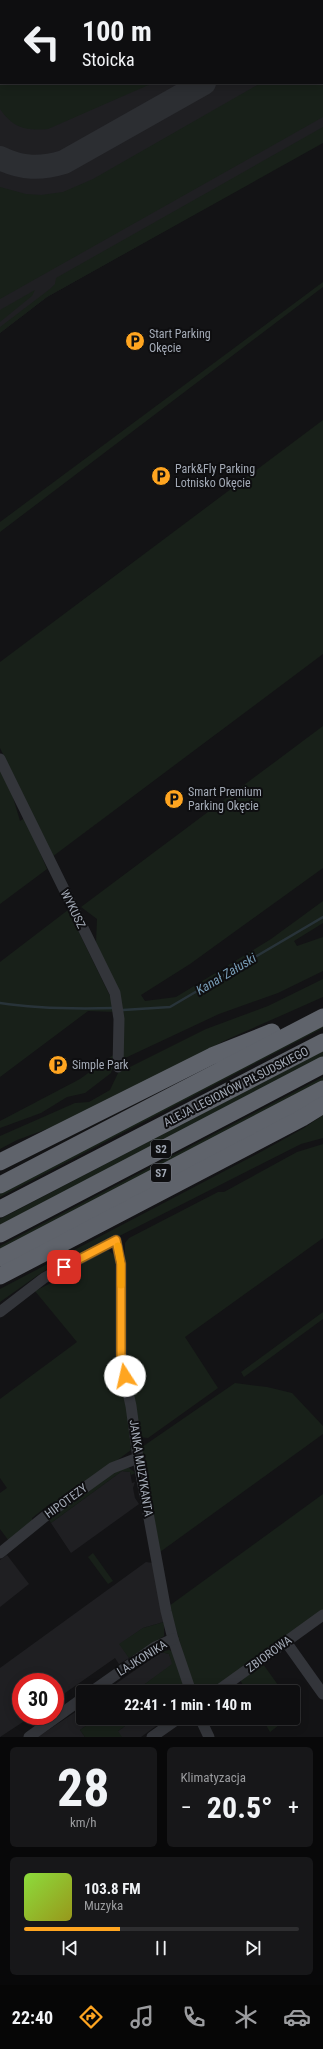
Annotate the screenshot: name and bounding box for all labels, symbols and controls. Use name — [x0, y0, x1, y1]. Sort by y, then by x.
text: 100 m — [82, 15, 152, 48]
icon: left — [16, 16, 68, 68]
text: Stoicka — [82, 49, 135, 70]
place label: Start Parking Okęcie — [149, 327, 211, 355]
parking icon: Start Parking Okęcie — [124, 330, 146, 352]
place label: Park&Fly Parking Lotnisko Okęcie — [175, 462, 255, 490]
parking icon: Park&Fly Parking Lotnisko Okęcie — [150, 465, 172, 487]
place label: Smart Premium Parking Okęcie — [188, 785, 262, 813]
parking icon: Smart Premium Parking Okęcie — [163, 788, 185, 810]
street label: WYKUSZ — [58, 887, 88, 931]
water label: Kanał Załuski — [193, 950, 259, 998]
street label: ALEJA LEGIONÓW PIŁSUDSKIEGO — [161, 1043, 311, 1130]
parking icon: Simple Park — [47, 1054, 69, 1076]
place label: Simple Park — [72, 1058, 129, 1072]
road number: S2 — [151, 1140, 171, 1158]
road number: S7 — [151, 1164, 171, 1182]
pin — [47, 1250, 81, 1284]
icon: arrive — [53, 1256, 75, 1278]
position arrow — [104, 1355, 146, 1397]
street label: JANKA MUZYKANTA — [126, 1418, 156, 1518]
street label: HIPOTEZY — [42, 1481, 90, 1521]
street label: ZBIOROWA — [244, 1633, 294, 1675]
street label: LAJKONIKA — [115, 1637, 170, 1679]
speed limit sign: 30 — [12, 1673, 64, 1725]
text: 22:41 · 1 min · 140 m — [124, 1696, 252, 1714]
text: 28 — [57, 1758, 110, 1819]
text: Klimatyzacja — [181, 1770, 246, 1785]
text: 20.5° — [207, 1790, 273, 1825]
text: − — [181, 1795, 192, 1820]
text: + — [288, 1795, 299, 1820]
text: km/h — [70, 1815, 97, 1830]
text: 103.8 FM — [84, 1880, 141, 1898]
text: Muzyka — [84, 1898, 123, 1913]
icon: previous — [59, 1937, 81, 1959]
icon: pause — [150, 1937, 172, 1959]
icon: next — [242, 1937, 264, 1959]
icon: directions — [77, 2003, 105, 2031]
icon: music — [128, 2003, 156, 2031]
icon: phone — [180, 2003, 208, 2031]
icon: climate — [232, 2003, 260, 2031]
icon: car — [283, 2003, 311, 2031]
text: 22:40 — [12, 2007, 53, 2028]

